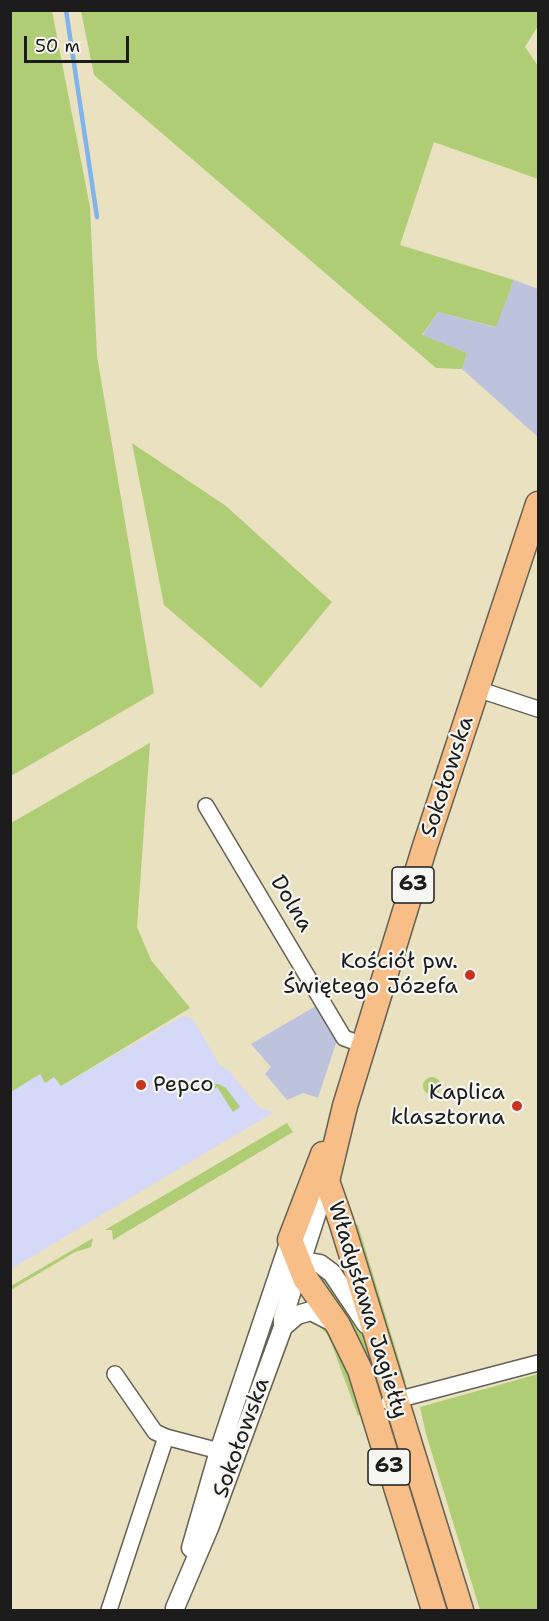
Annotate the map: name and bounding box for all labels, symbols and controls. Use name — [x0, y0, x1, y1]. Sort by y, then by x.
scale bar — [27, 24, 132, 62]
text: 50 m — [35, 34, 80, 58]
street label: Sokołowska — [416, 713, 480, 841]
road number: 63 — [392, 867, 434, 903]
street label: Dolna — [264, 871, 318, 937]
place label: Kościół pw. Świętego Józefa — [283, 949, 458, 1000]
marker: Kościół pw. Świętego Józefa — [463, 968, 477, 982]
place label: Pepco — [153, 1072, 214, 1098]
marker: Pepco — [134, 1078, 148, 1092]
place label: Kaplica klasztorna — [391, 1080, 505, 1132]
marker: Kaplica klasztorna — [510, 1099, 524, 1113]
street label: Władysława Jagiełły — [321, 1198, 413, 1422]
street label: Sokołowska — [208, 1374, 276, 1502]
road number: 63 — [368, 1449, 410, 1485]

